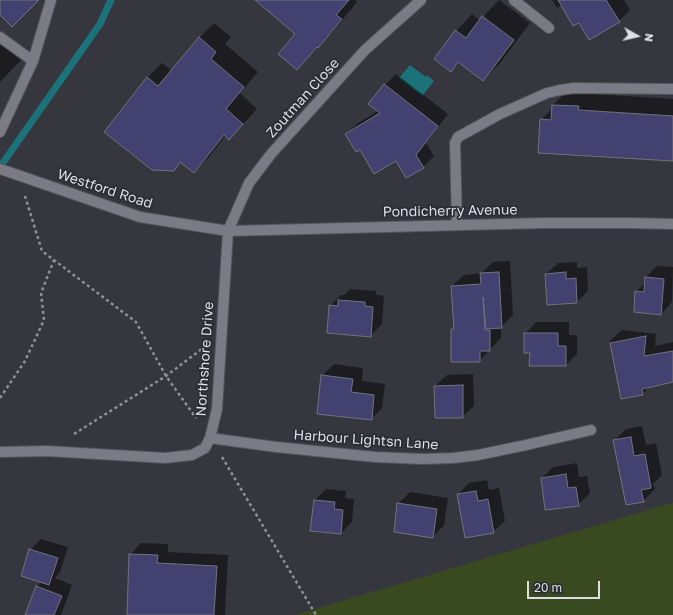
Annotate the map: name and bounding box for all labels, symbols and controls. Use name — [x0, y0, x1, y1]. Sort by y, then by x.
north arrow — [617, 16, 657, 56]
text: N — [642, 33, 656, 43]
street label: Zoutman Close — [263, 55, 343, 141]
street label: Westford Road — [55, 166, 155, 212]
street label: Pondicherry Avenue — [382, 201, 518, 221]
street label: Northshore Drive — [193, 301, 217, 417]
street label: Harbour Lightsn Lane — [293, 427, 439, 453]
scale bar — [529, 573, 602, 599]
text: 20 m — [534, 580, 562, 595]

